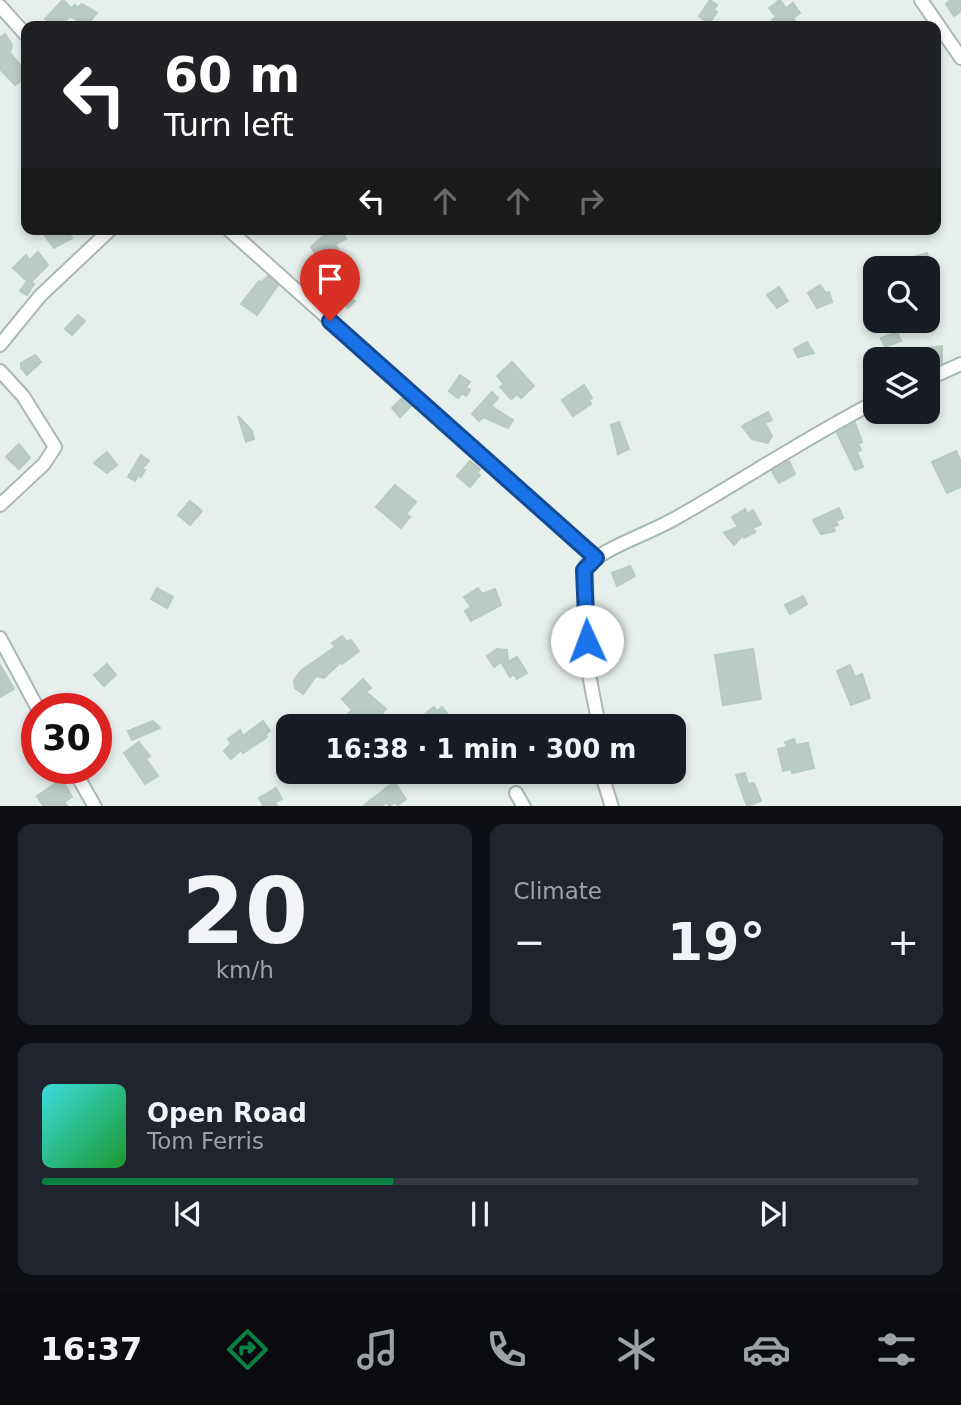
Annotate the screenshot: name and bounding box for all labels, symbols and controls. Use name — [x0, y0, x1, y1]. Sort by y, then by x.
text: 60 m — [164, 47, 300, 104]
icon: left — [49, 49, 140, 140]
text: Turn left — [164, 106, 294, 144]
icon: left — [353, 182, 391, 220]
icon: ahead — [426, 182, 464, 220]
icon: ahead — [499, 182, 537, 220]
icon: right — [572, 182, 610, 220]
pin — [300, 249, 360, 321]
map controls — [863, 256, 940, 424]
button: search — [863, 256, 940, 333]
icon: arrive — [311, 260, 349, 298]
button: layers — [863, 347, 940, 424]
position arrow — [550, 604, 624, 678]
speed limit sign: 30 — [21, 693, 112, 784]
text: 16:38 · 1 min · 300 m — [326, 734, 636, 764]
text: 20 — [181, 859, 308, 964]
text: Climate — [514, 878, 602, 904]
text: 19° — [667, 912, 765, 972]
text: − — [514, 920, 545, 964]
text: + — [887, 920, 919, 964]
text: km/h — [216, 957, 274, 983]
text: Open Road — [147, 1098, 307, 1128]
text: Tom Ferris — [147, 1128, 264, 1154]
icon: previous — [169, 1195, 207, 1233]
icon: pause — [461, 1195, 499, 1233]
icon: next — [754, 1195, 792, 1233]
icon: directions — [223, 1325, 272, 1374]
icon: music — [353, 1325, 402, 1374]
icon: phone — [482, 1325, 531, 1374]
icon: climate — [612, 1325, 661, 1374]
icon: car — [742, 1325, 791, 1374]
icon: filters — [872, 1325, 921, 1374]
text: 16:37 — [40, 1330, 142, 1368]

